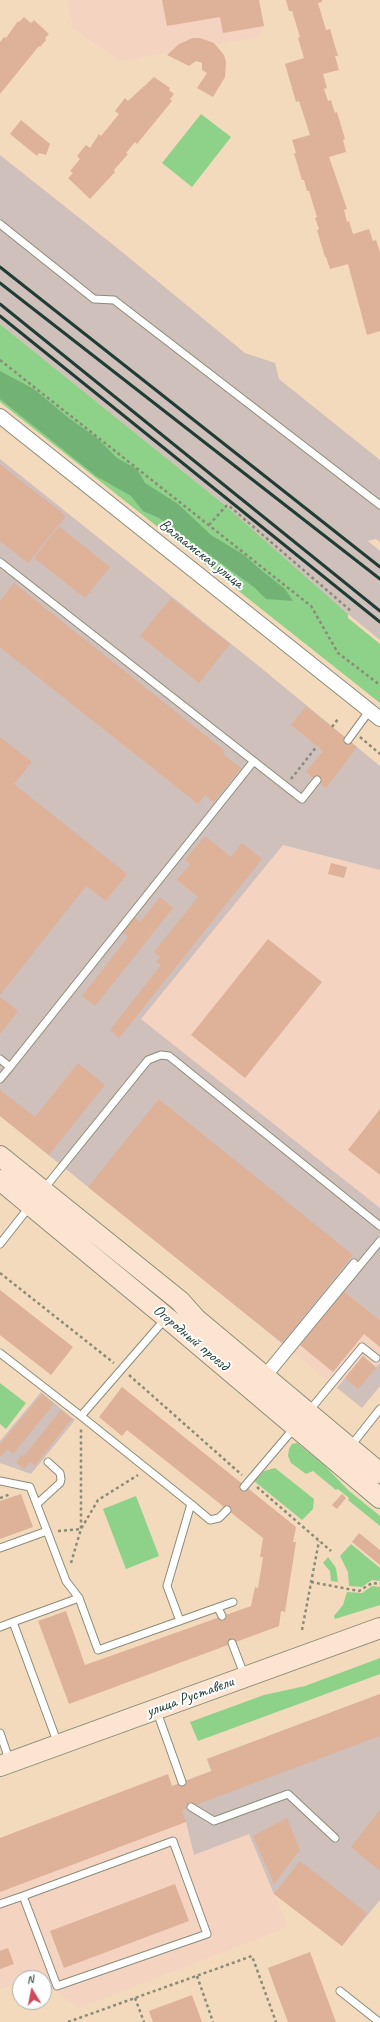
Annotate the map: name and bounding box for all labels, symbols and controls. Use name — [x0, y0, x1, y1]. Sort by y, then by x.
street label: Валаамская улица — [155, 515, 247, 593]
street label: Огородный проезд — [149, 1301, 233, 1375]
street label: улица Руставели — [144, 1672, 236, 1722]
north arrow — [12, 1970, 52, 2010]
text: N — [26, 1972, 35, 1987]

